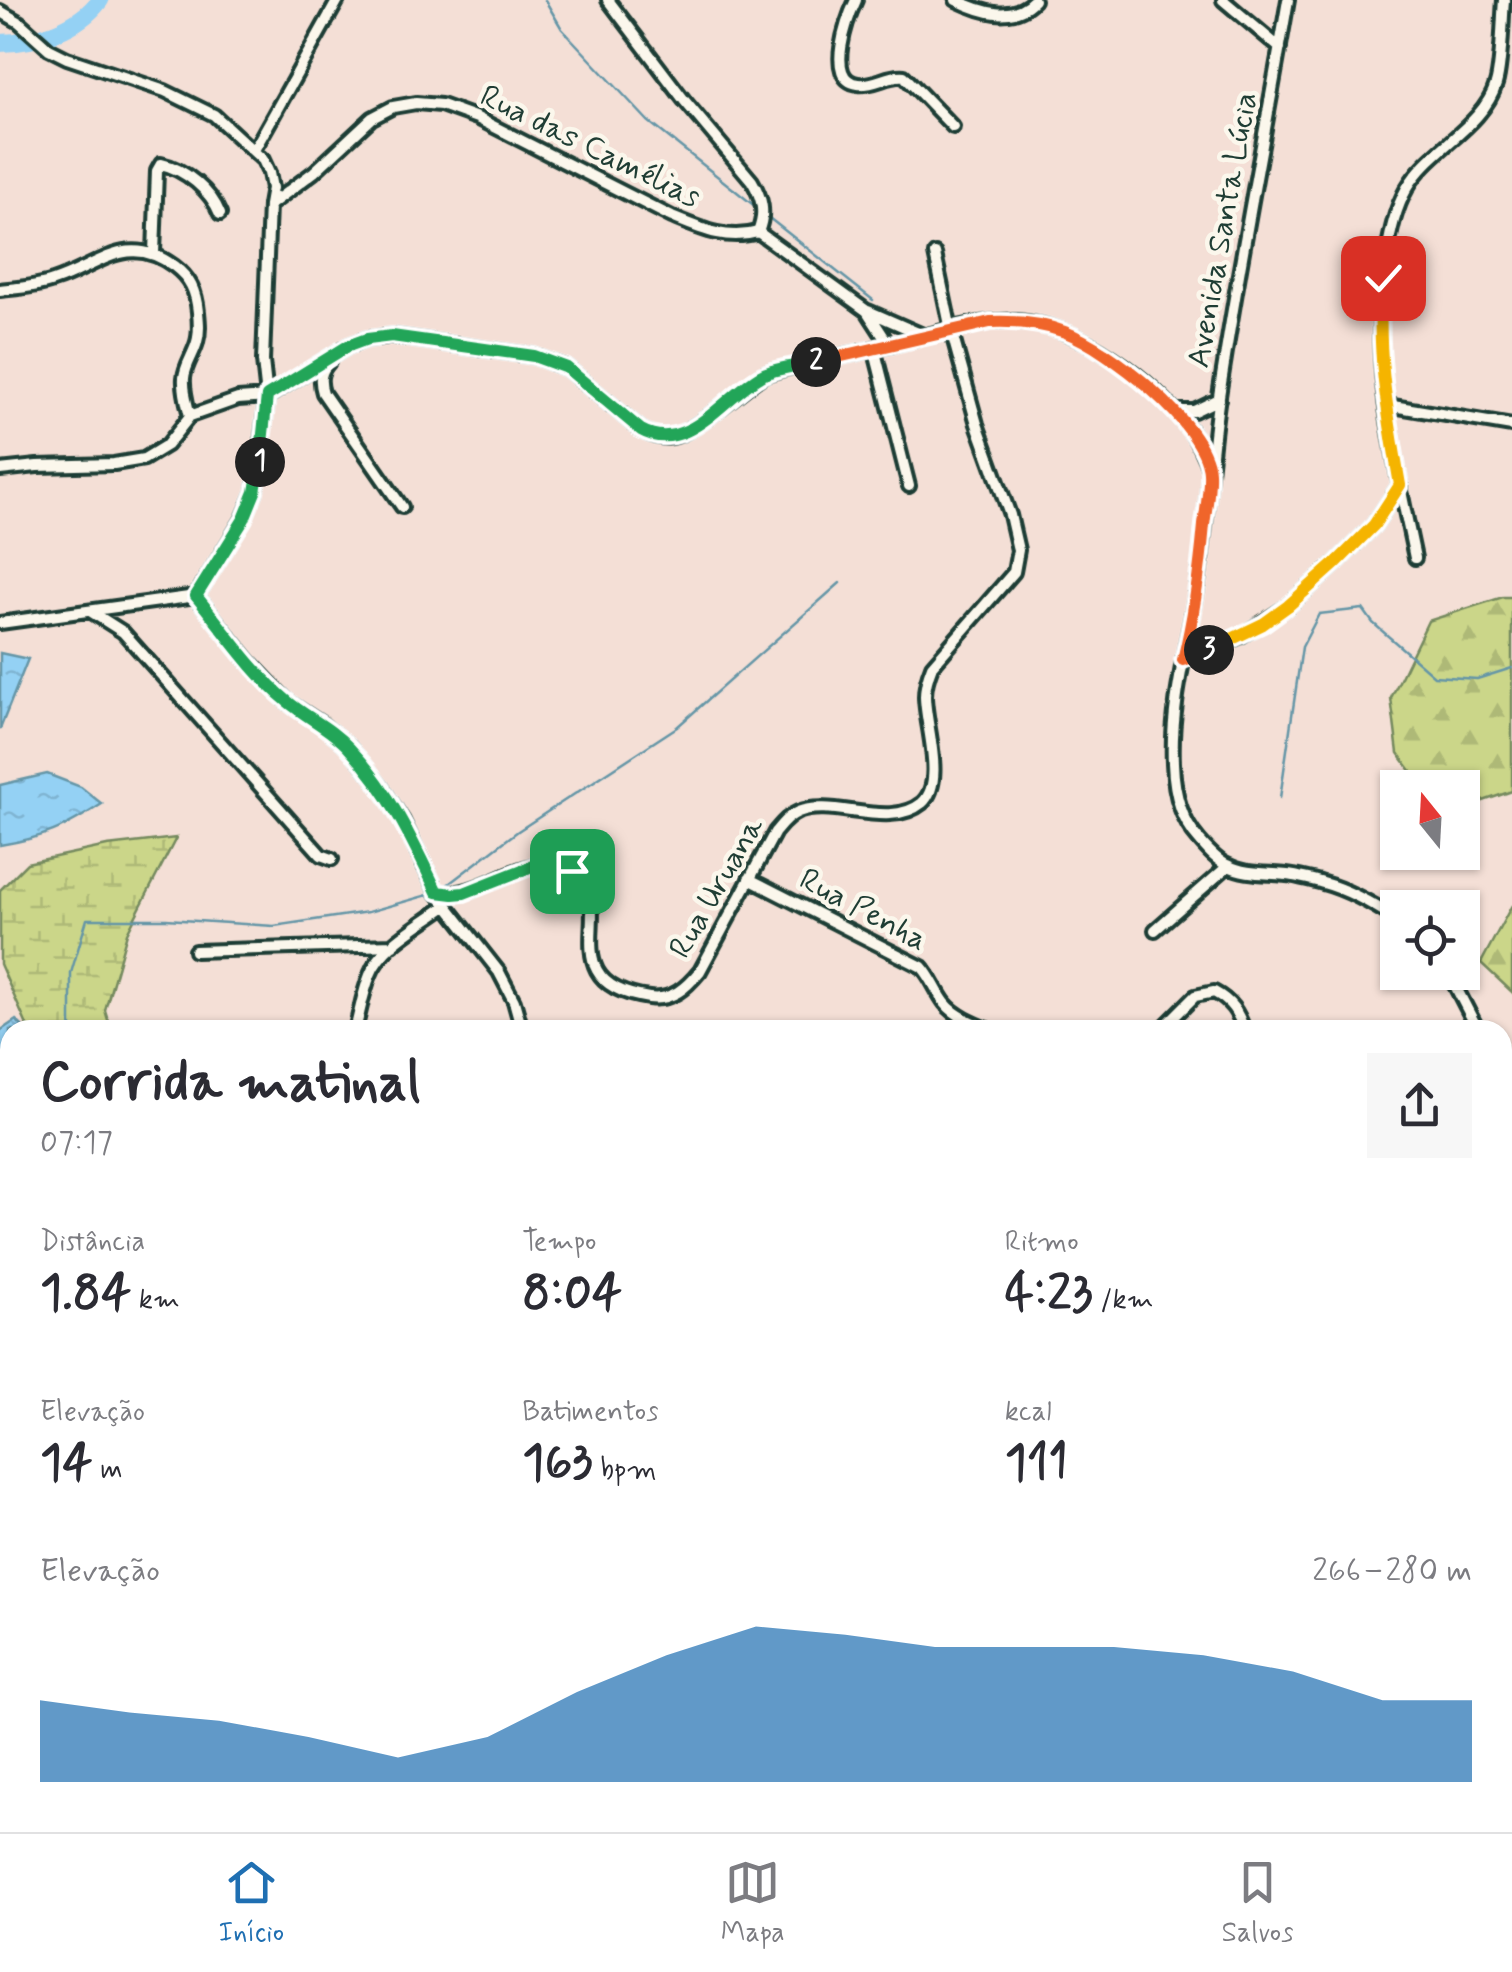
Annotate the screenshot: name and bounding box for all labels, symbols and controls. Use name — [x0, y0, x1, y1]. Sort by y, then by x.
street label: Rua das Camélias — [473, 75, 707, 219]
street label: Avenida Santa Lúcia — [1178, 89, 1268, 371]
pin — [1341, 236, 1426, 321]
icon: check — [1356, 251, 1411, 306]
pin: 2 — [791, 337, 841, 387]
text: 2 — [809, 343, 823, 380]
pin: 1 — [235, 437, 285, 487]
text: 1 — [254, 443, 266, 480]
pin: 3 — [1184, 625, 1234, 675]
text: 3 — [1203, 631, 1215, 668]
north arrow — [1380, 770, 1480, 870]
map controls — [1380, 770, 1480, 990]
street label: Rua Uruana — [660, 809, 775, 966]
pin — [530, 829, 615, 914]
icon: arrive — [545, 844, 600, 899]
street label: Rua Penha — [792, 859, 934, 961]
button: locate — [1380, 890, 1480, 990]
text: Corrida matinal — [40, 1048, 420, 1120]
button: share — [1367, 1053, 1472, 1158]
text: 07:17 — [40, 1122, 113, 1164]
text: Distância — [40, 1224, 145, 1261]
text: Tempo — [522, 1224, 596, 1261]
text: Ritmo — [1005, 1224, 1079, 1261]
text: 1.84 — [40, 1261, 131, 1327]
text: 8:04 — [522, 1261, 622, 1327]
text: 4:23 — [1005, 1261, 1093, 1327]
text: km — [131, 1282, 180, 1319]
text: /km — [1093, 1282, 1153, 1319]
text: Elevação — [40, 1394, 145, 1431]
text: Batimentos — [522, 1394, 659, 1431]
text: kcal — [1005, 1394, 1052, 1431]
text: 14 — [40, 1431, 93, 1497]
text: 163 — [522, 1431, 593, 1497]
text: 111 — [1005, 1431, 1068, 1497]
text: m — [93, 1452, 123, 1489]
text: bpm — [593, 1452, 657, 1489]
text: Elevação — [40, 1550, 160, 1592]
text: 266–280 m — [1312, 1550, 1472, 1592]
tab: Início — [218, 1855, 284, 1952]
tab: Mapa — [721, 1855, 785, 1952]
tab: Salvos — [1221, 1855, 1294, 1952]

